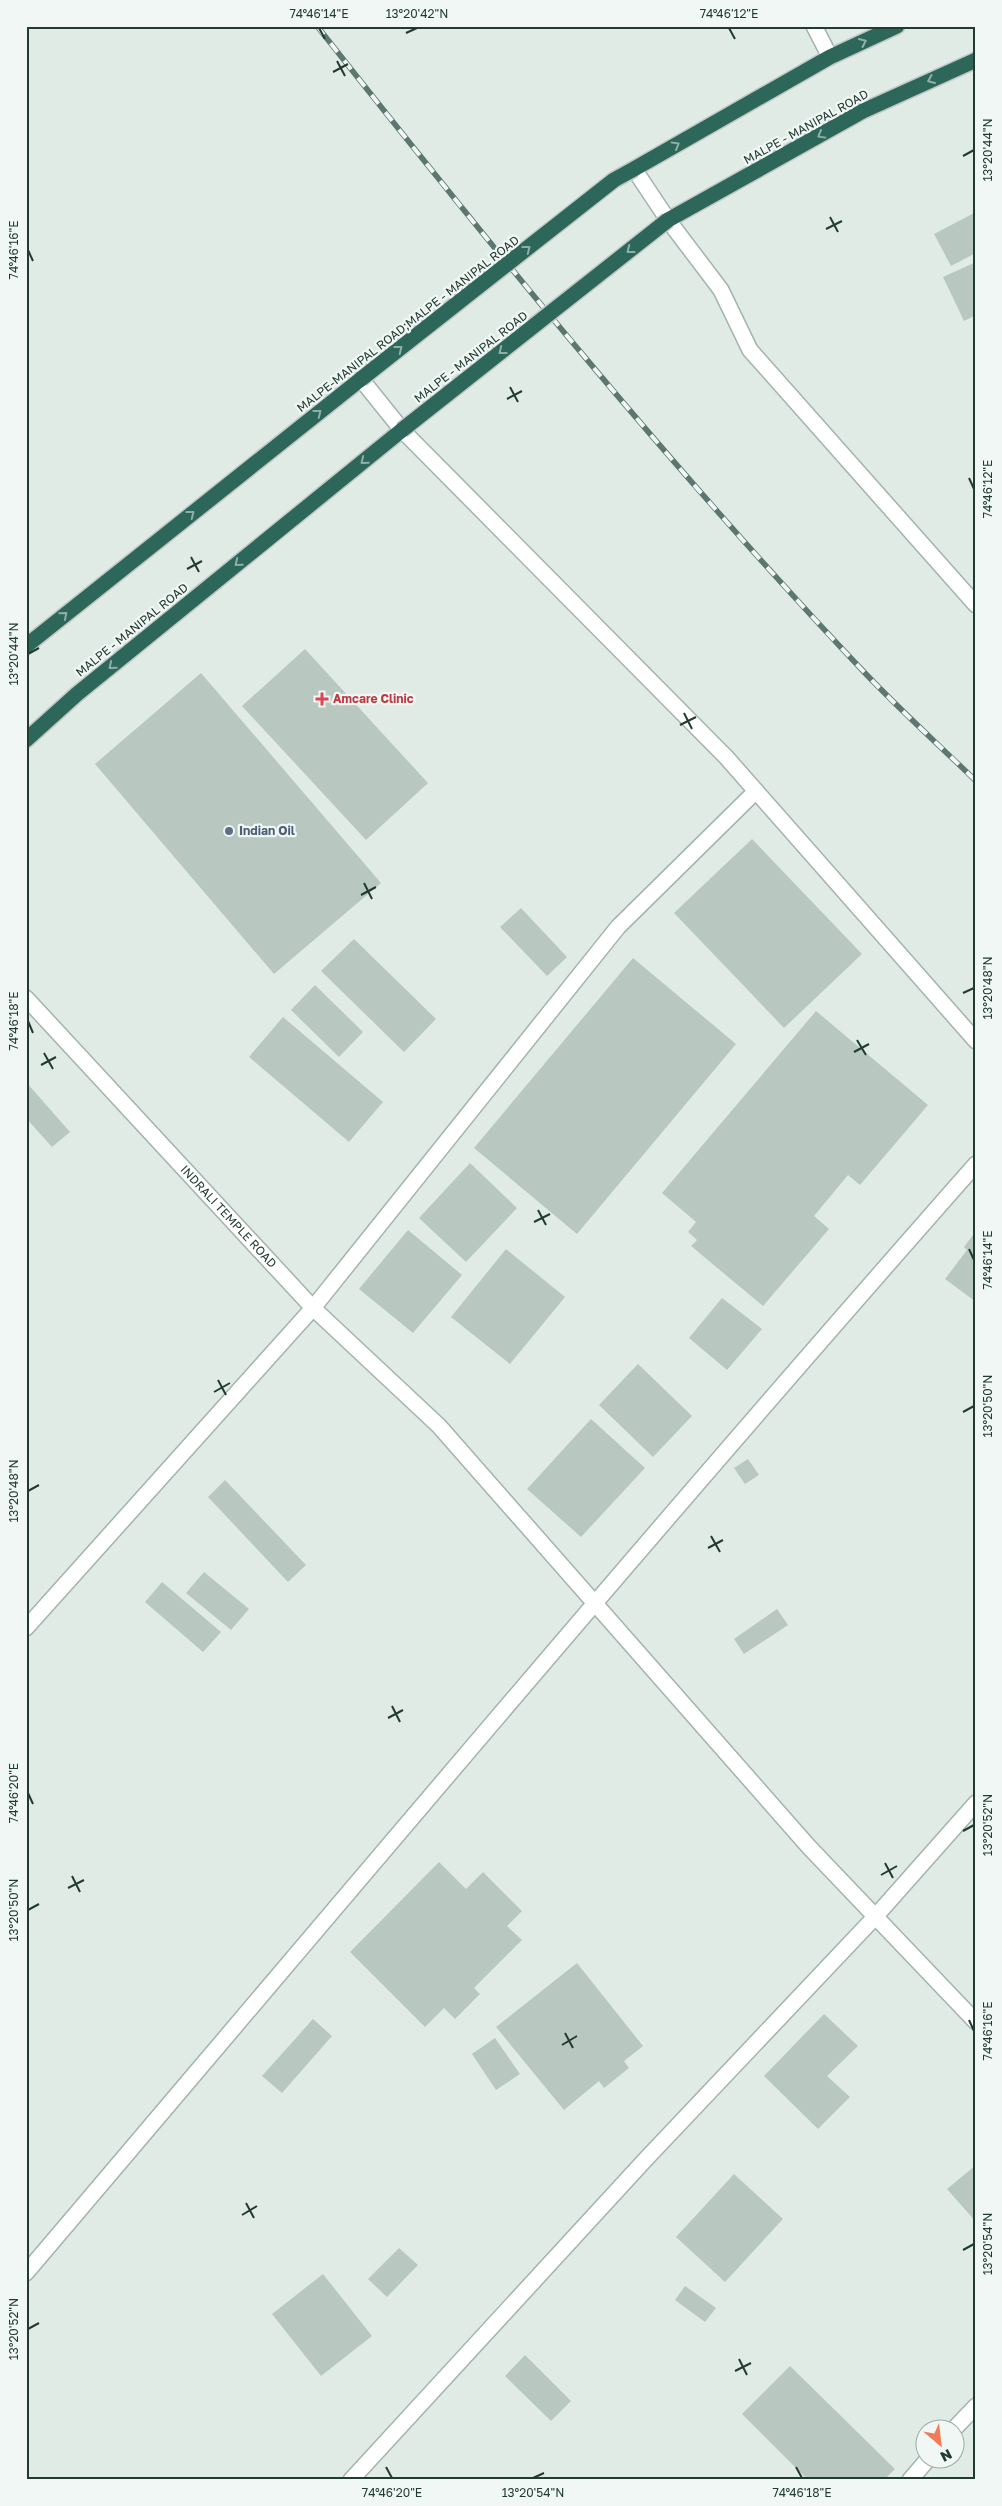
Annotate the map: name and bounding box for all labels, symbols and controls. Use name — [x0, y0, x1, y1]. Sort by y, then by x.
text: 74°46'14"E — [289, 6, 349, 21]
text: 13°20'42"N — [386, 6, 448, 21]
text: 74°46'12"E — [700, 6, 758, 21]
one-way arrow — [858, 37, 867, 48]
one-way arrow — [927, 74, 936, 84]
street label: MALPE - MANIPAL ROAD — [741, 86, 871, 167]
text: 13°20'44"N — [980, 118, 995, 182]
one-way arrow — [817, 128, 826, 138]
one-way arrow — [671, 141, 680, 151]
text: 74°46'16"E — [6, 221, 21, 279]
street label: MALPE-MANIPAL ROAD;MALPE - MANIPAL ROAD — [294, 233, 522, 415]
one-way arrow — [626, 244, 636, 253]
one-way arrow — [521, 246, 530, 254]
street label: MALPE - MANIPAL ROAD — [411, 308, 531, 406]
one-way arrow — [499, 345, 508, 354]
one-way arrow — [394, 346, 403, 355]
one-way arrow — [312, 411, 321, 419]
one-way arrow — [361, 455, 370, 463]
text: 74°46'12"E — [980, 460, 995, 518]
one-way arrow — [185, 511, 195, 520]
one-way arrow — [235, 558, 244, 566]
street label: MALPE - MANIPAL ROAD — [72, 580, 191, 680]
one-way arrow — [58, 612, 67, 621]
text: 13°20'44"N — [6, 622, 21, 686]
one-way arrow — [109, 660, 118, 668]
place label: Amcare Clinic — [333, 691, 414, 706]
marker: Amcare Clinic — [315, 692, 329, 706]
place label: Indian Oil — [239, 823, 295, 838]
marker: Indian Oil — [223, 825, 235, 837]
text: 13°20'48"N — [980, 956, 995, 1020]
text: 74°46'18"E — [6, 991, 21, 1051]
street label: INDRALI TEMPLE ROAD — [178, 1162, 280, 1271]
text: 74°46'14"E — [980, 1230, 995, 1290]
text: 13°20'50"N — [980, 1375, 995, 1437]
text: 13°20'48"N — [6, 1459, 21, 1523]
text: 74°46'20"E — [6, 1763, 21, 1823]
text: 13°20'52"N — [980, 1794, 995, 1856]
text: 13°20'50"N — [6, 1879, 21, 1941]
text: 74°46'16"E — [980, 2002, 995, 2060]
text: 13°20'54"N — [980, 2213, 995, 2275]
text: 13°20'52"N — [6, 2298, 21, 2360]
north arrow — [914, 2418, 964, 2468]
text: N — [938, 2446, 955, 2466]
text: 74°46'20"E — [362, 2485, 422, 2500]
text: 13°20'54"N — [502, 2485, 564, 2500]
text: 74°46'18"E — [772, 2485, 832, 2500]

